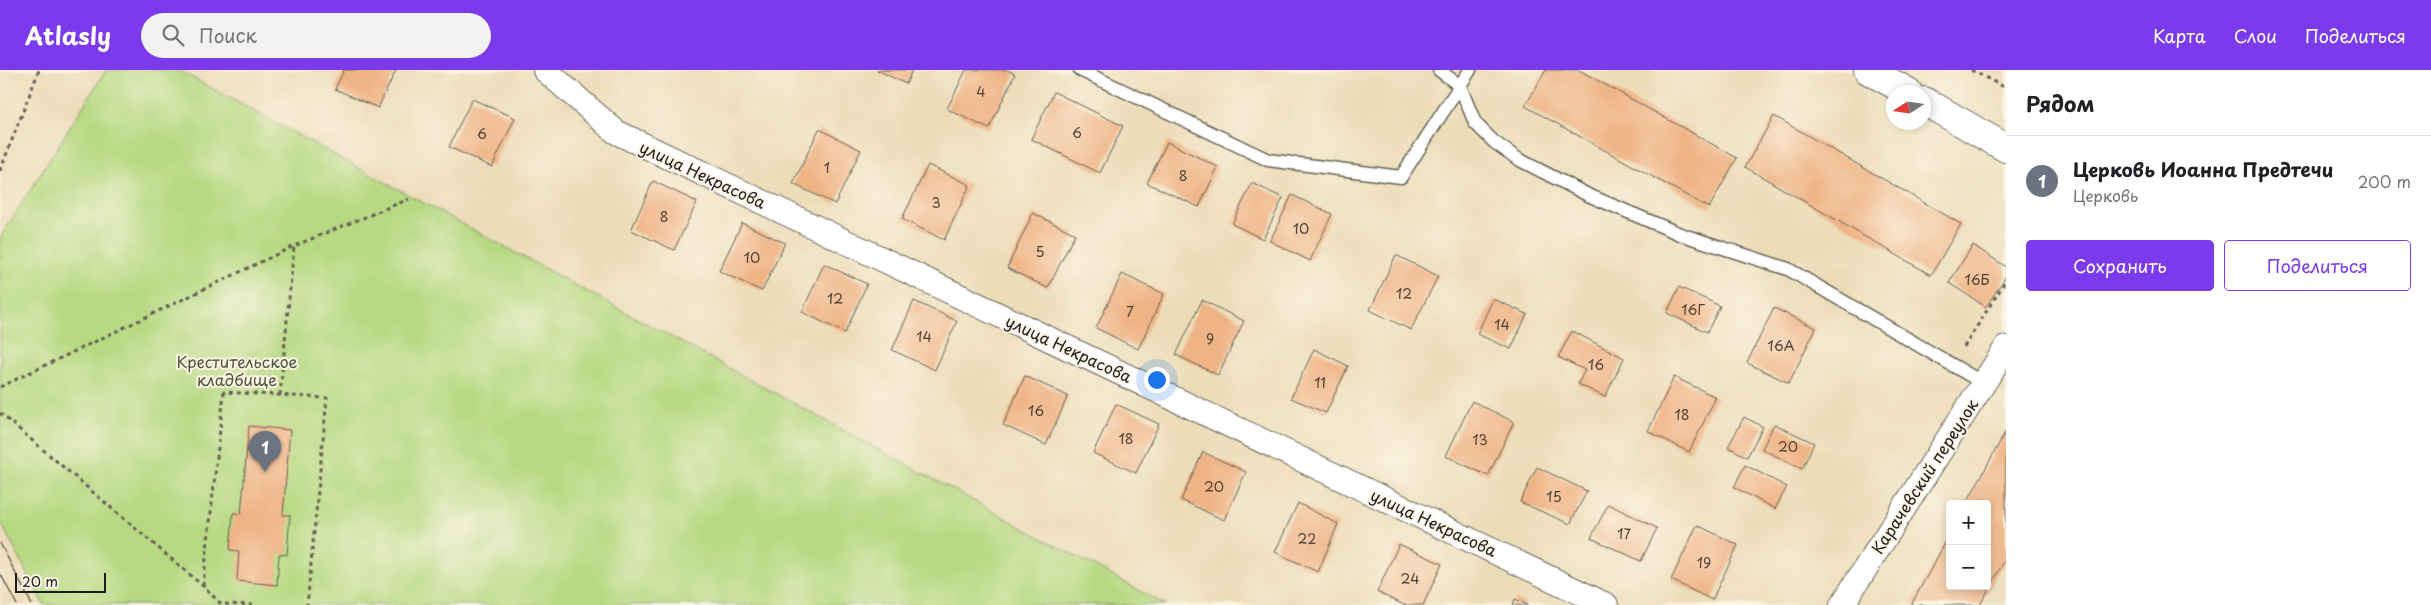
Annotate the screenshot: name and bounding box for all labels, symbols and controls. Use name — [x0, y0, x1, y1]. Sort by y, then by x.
search box — [141, 13, 491, 58]
text: Atlasly — [25, 17, 111, 53]
icon: search — [159, 21, 187, 49]
text: Поиск — [199, 21, 257, 49]
text: Карта — [2153, 22, 2206, 49]
text: Слои — [2234, 22, 2277, 49]
text: Поделиться — [2305, 22, 2406, 49]
house number: 4 — [976, 81, 986, 102]
north arrow — [1886, 85, 1931, 130]
text: Рядом — [2026, 87, 2094, 119]
house number: 6 — [1072, 122, 1082, 143]
house number: 6 — [477, 123, 487, 144]
street label: улица Некрасова — [636, 134, 770, 214]
text: Церковь Иоанна Предтечи — [2073, 155, 2333, 183]
house number: 1 — [824, 157, 830, 178]
house number: 8 — [1179, 165, 1187, 186]
text: 1 — [2038, 169, 2046, 193]
text: 200 m — [2358, 169, 2411, 193]
text: Церковь — [2073, 183, 2138, 207]
house number: 3 — [931, 192, 941, 213]
house number: 8 — [660, 206, 668, 227]
house number: 10 — [1293, 218, 1309, 239]
button: Сохранить — [2026, 240, 2214, 291]
button: Поделиться — [2224, 240, 2411, 291]
house number: 5 — [1035, 241, 1045, 262]
house number: 10 — [744, 247, 760, 268]
house number: 16Б — [1964, 269, 1990, 290]
house number: 12 — [1396, 283, 1412, 304]
house number: 12 — [827, 288, 843, 309]
house number: 16Г — [1681, 299, 1705, 320]
house number: 7 — [1126, 301, 1134, 322]
street label: улица Некрасова — [1002, 308, 1136, 388]
house number: 14 — [1494, 314, 1510, 335]
house number: 14 — [916, 326, 932, 347]
house number: 9 — [1206, 328, 1214, 349]
house number: 16А — [1768, 335, 1795, 356]
park label: Крестительское кладбище — [176, 349, 298, 391]
house number: 16 — [1588, 354, 1604, 375]
your location — [1144, 367, 1170, 393]
house number: 11 — [1314, 372, 1326, 393]
street label: Карачевский переулок — [1865, 393, 1983, 558]
house number: 16 — [1028, 400, 1044, 421]
house number: 18 — [1674, 404, 1690, 425]
house number: 18 — [1118, 428, 1134, 449]
house number: 13 — [1472, 429, 1488, 450]
pin: 1 — [249, 431, 281, 472]
house number: 20 — [1778, 436, 1798, 457]
house number: 20 — [1204, 476, 1224, 497]
street label: улица Некрасова — [1367, 482, 1501, 562]
house number: 15 — [1546, 486, 1562, 507]
map controls — [1946, 500, 1991, 590]
button: + — [1946, 500, 1991, 545]
house number: 17 — [1617, 523, 1631, 544]
house number: 22 — [1298, 528, 1316, 549]
button: − — [1946, 545, 1991, 590]
house number: 19 — [1697, 552, 1711, 573]
house number: 24 — [1401, 568, 1419, 589]
scale bar — [15, 570, 106, 593]
text: 20 m — [22, 571, 58, 592]

